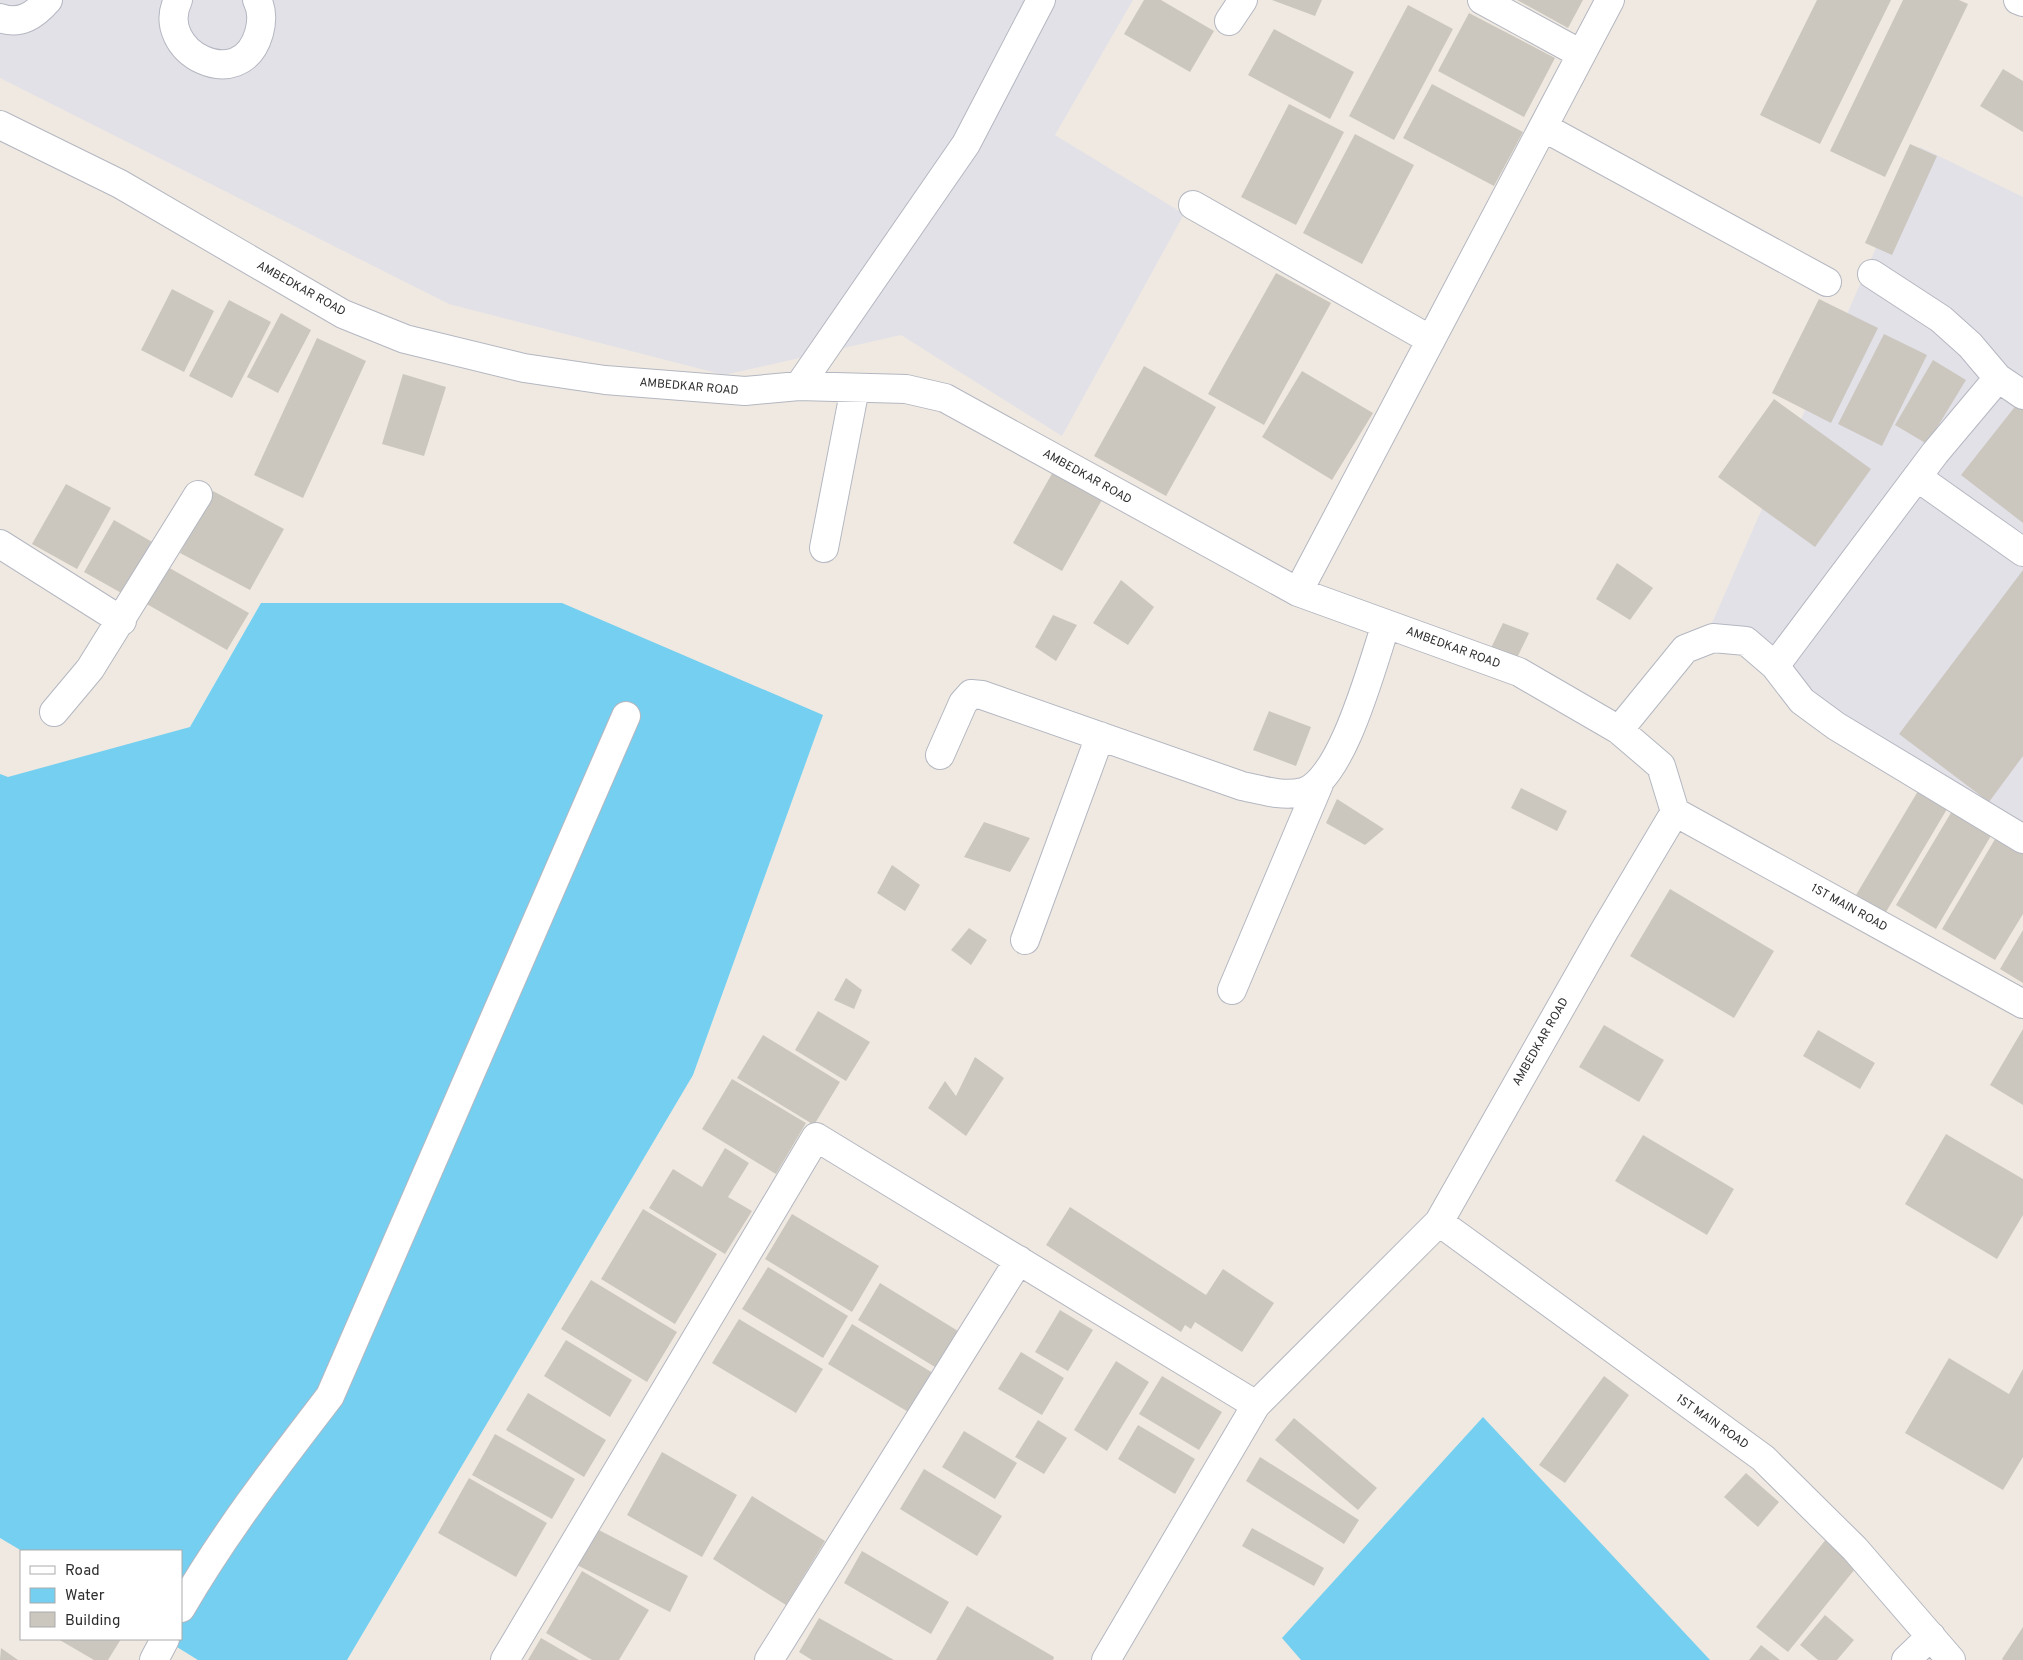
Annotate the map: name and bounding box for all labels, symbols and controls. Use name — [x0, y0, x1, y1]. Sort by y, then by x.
street label: AMBEDKAR ROAD — [254, 258, 348, 320]
street label: AMBEDKAR ROAD — [639, 375, 739, 399]
street label: AMBEDKAR ROAD — [1040, 446, 1134, 508]
street label: AMBEDKAR ROAD — [1404, 623, 1502, 673]
street label: 1ST MAIN ROAD — [1808, 880, 1890, 936]
street label: AMBEDKAR ROAD — [1509, 995, 1573, 1089]
street label: 1ST MAIN ROAD — [1673, 1391, 1751, 1453]
legend — [20, 1550, 182, 1640]
text: Road — [65, 1562, 100, 1581]
text: Water — [65, 1587, 105, 1606]
text: Building — [65, 1612, 120, 1631]

